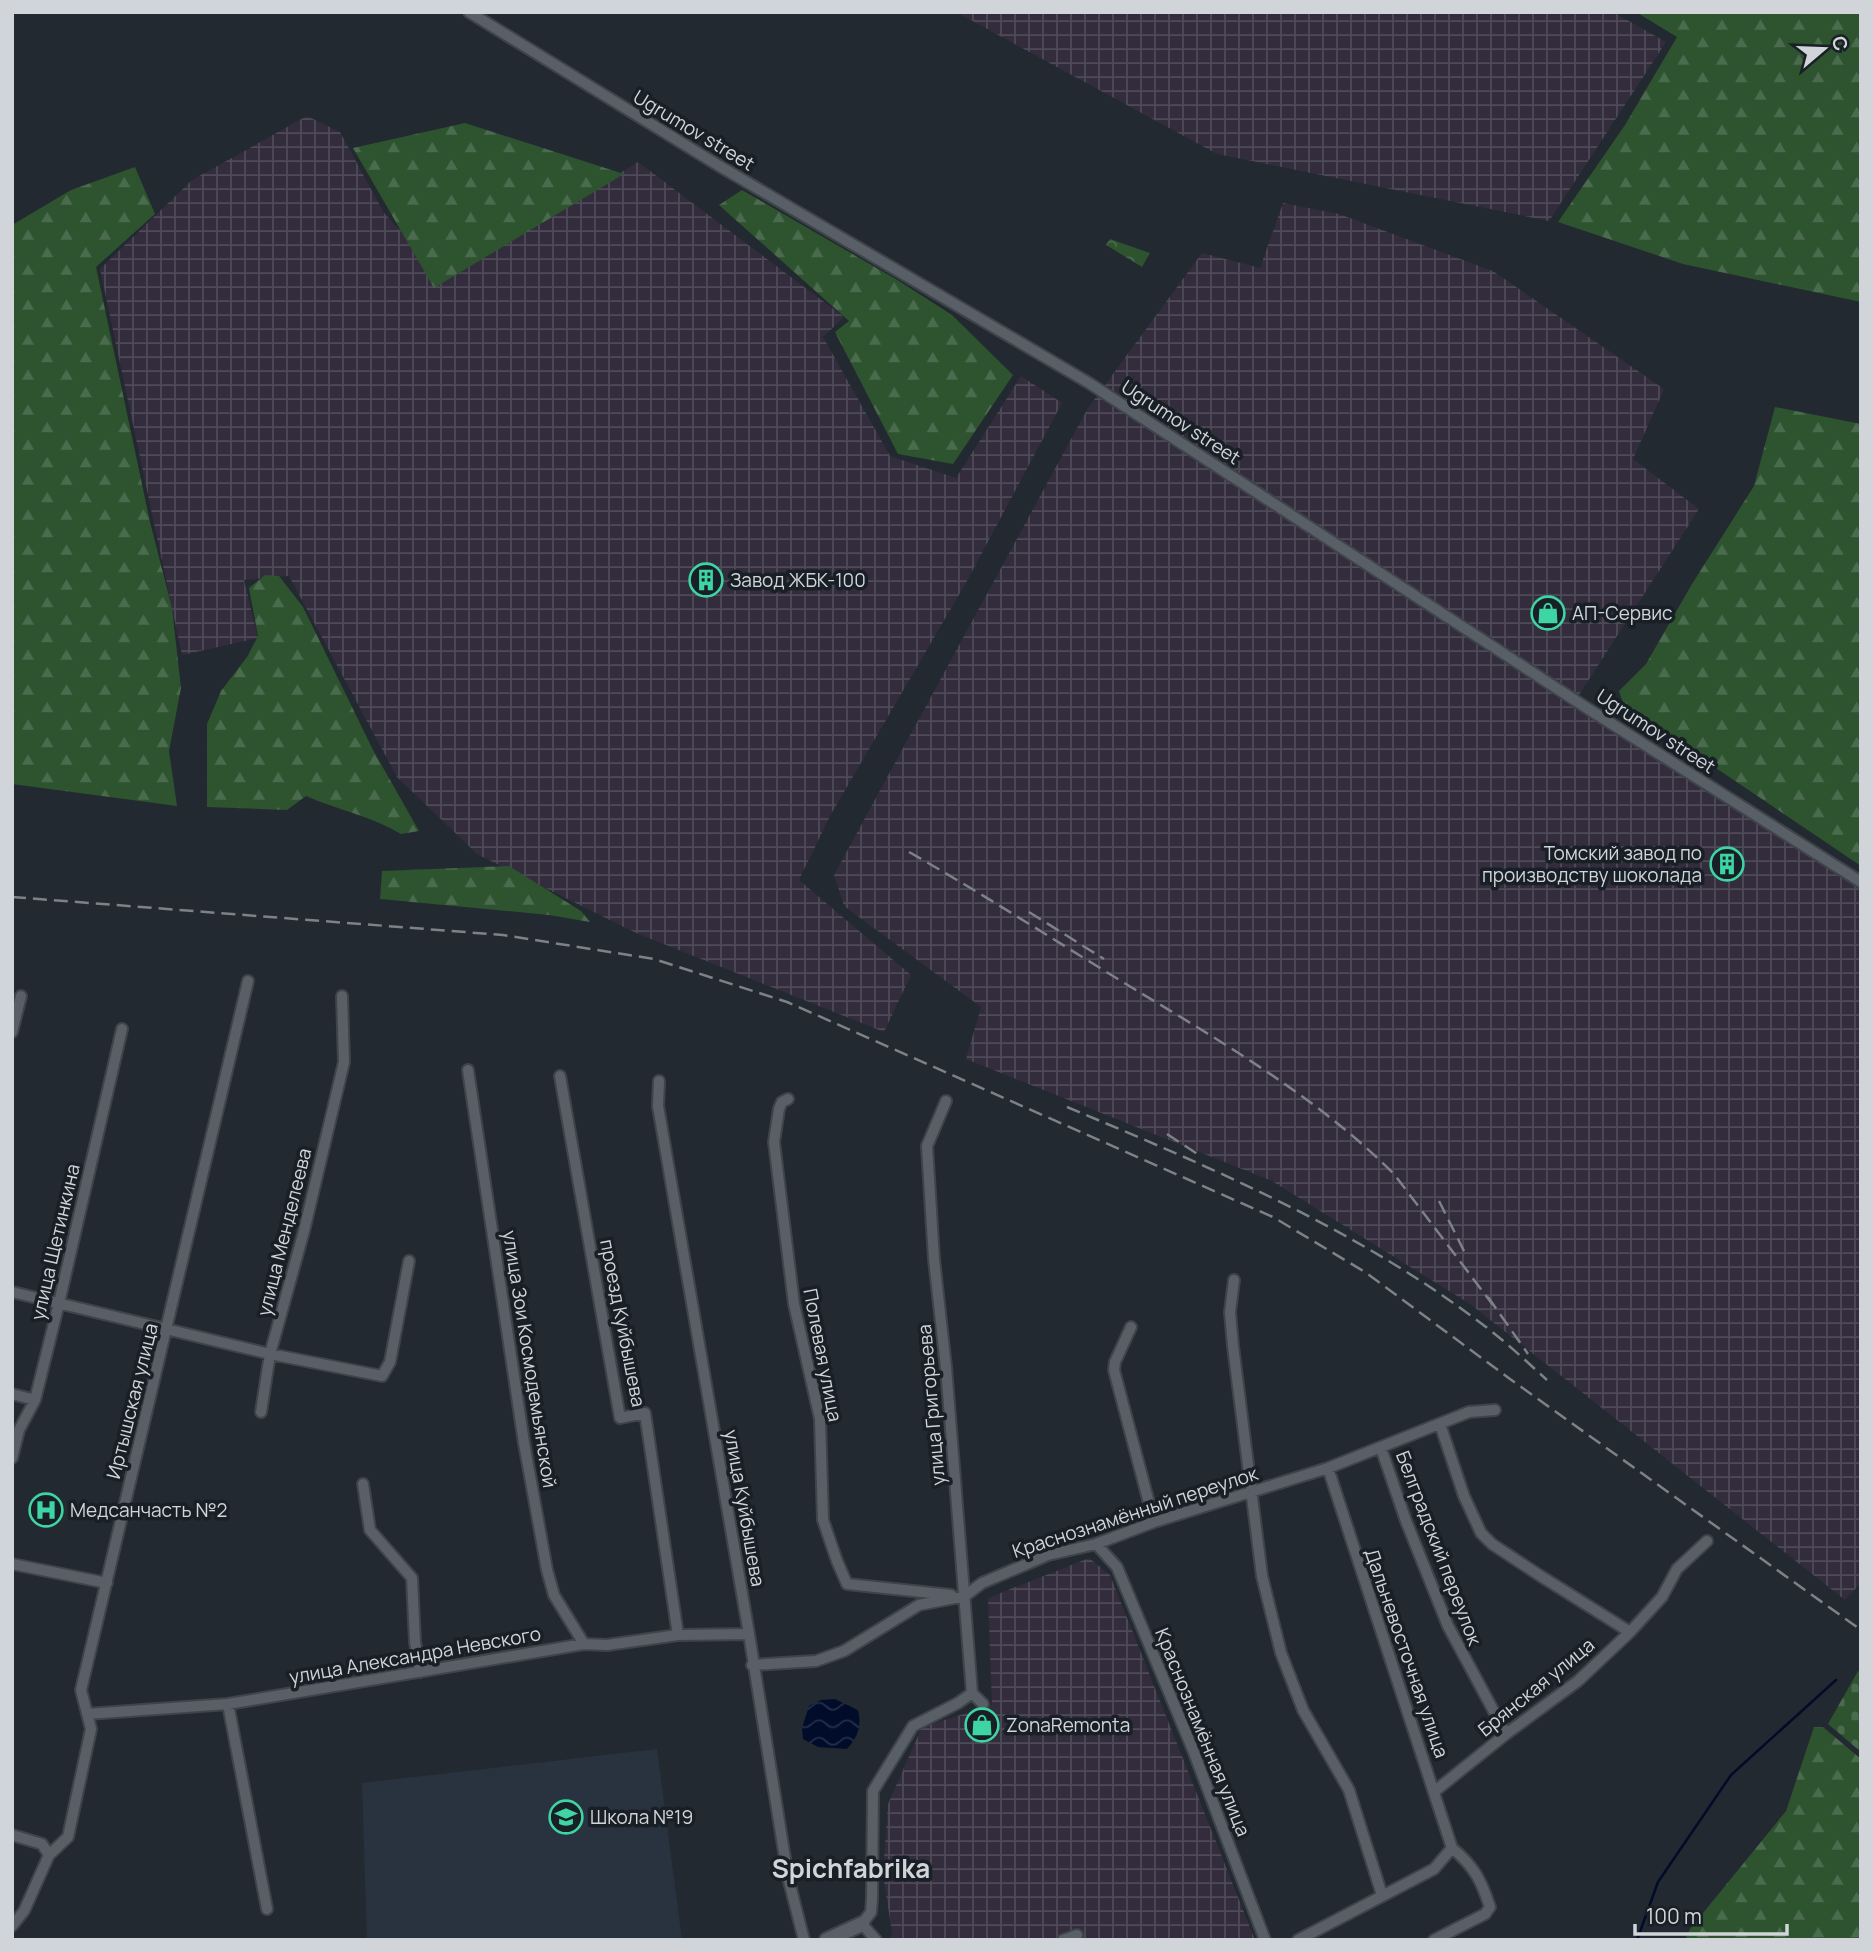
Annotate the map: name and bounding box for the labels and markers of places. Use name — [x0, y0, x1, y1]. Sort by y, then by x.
building icon: Завод ЖБК-100 — [687, 561, 725, 599]
place label: Завод ЖБК-100 — [730, 567, 866, 593]
shop icon: АП-Сервис — [1529, 594, 1567, 632]
place label: АП-Сервис — [1572, 600, 1673, 626]
place label: Томский завод по производству шоколада — [1482, 840, 1702, 888]
building icon: Томский завод по производству шоколада — [1708, 845, 1746, 883]
hospital icon: Медсанчасть №2 — [27, 1491, 65, 1529]
place label: Медсанчасть №2 — [70, 1497, 227, 1523]
shop icon: ZonaRemonta — [963, 1706, 1001, 1744]
place label: ZonaRemonta — [1006, 1712, 1130, 1738]
school or university icon: Школа №19 — [547, 1798, 585, 1836]
place label: Школа №19 — [590, 1804, 693, 1830]

